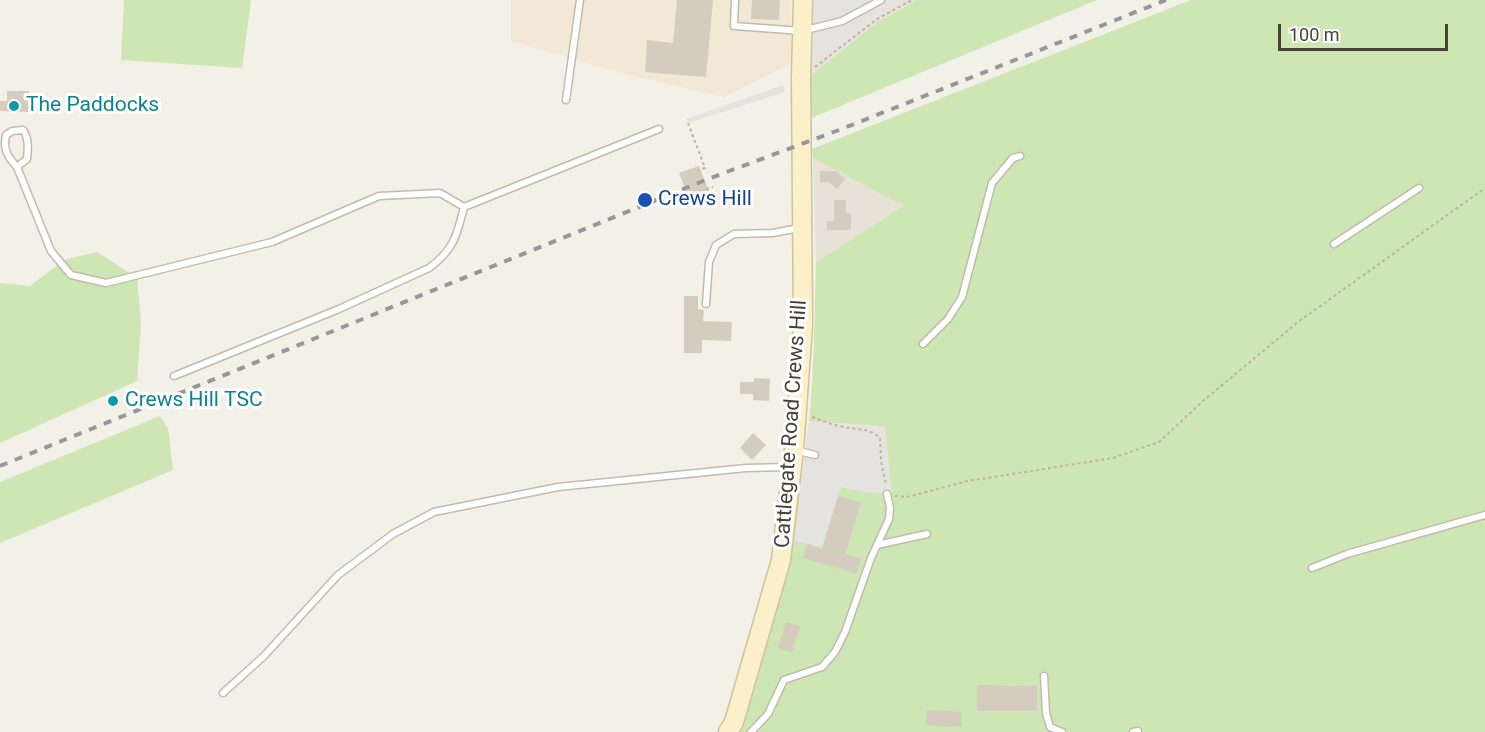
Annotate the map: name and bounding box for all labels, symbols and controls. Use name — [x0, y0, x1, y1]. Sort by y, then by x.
scale bar — [1281, 12, 1450, 50]
text: 100 m — [1289, 24, 1340, 45]
place label: The Paddocks — [26, 93, 159, 119]
marker: The Paddocks — [7, 99, 21, 113]
place label: Crews Hill — [658, 187, 752, 213]
marker: Crews Hill — [636, 191, 654, 209]
street label: Cattlegate Road Crews Hill — [771, 299, 813, 549]
place label: Crews Hill TSC — [125, 388, 263, 414]
marker: Crews Hill TSC — [106, 394, 120, 408]

